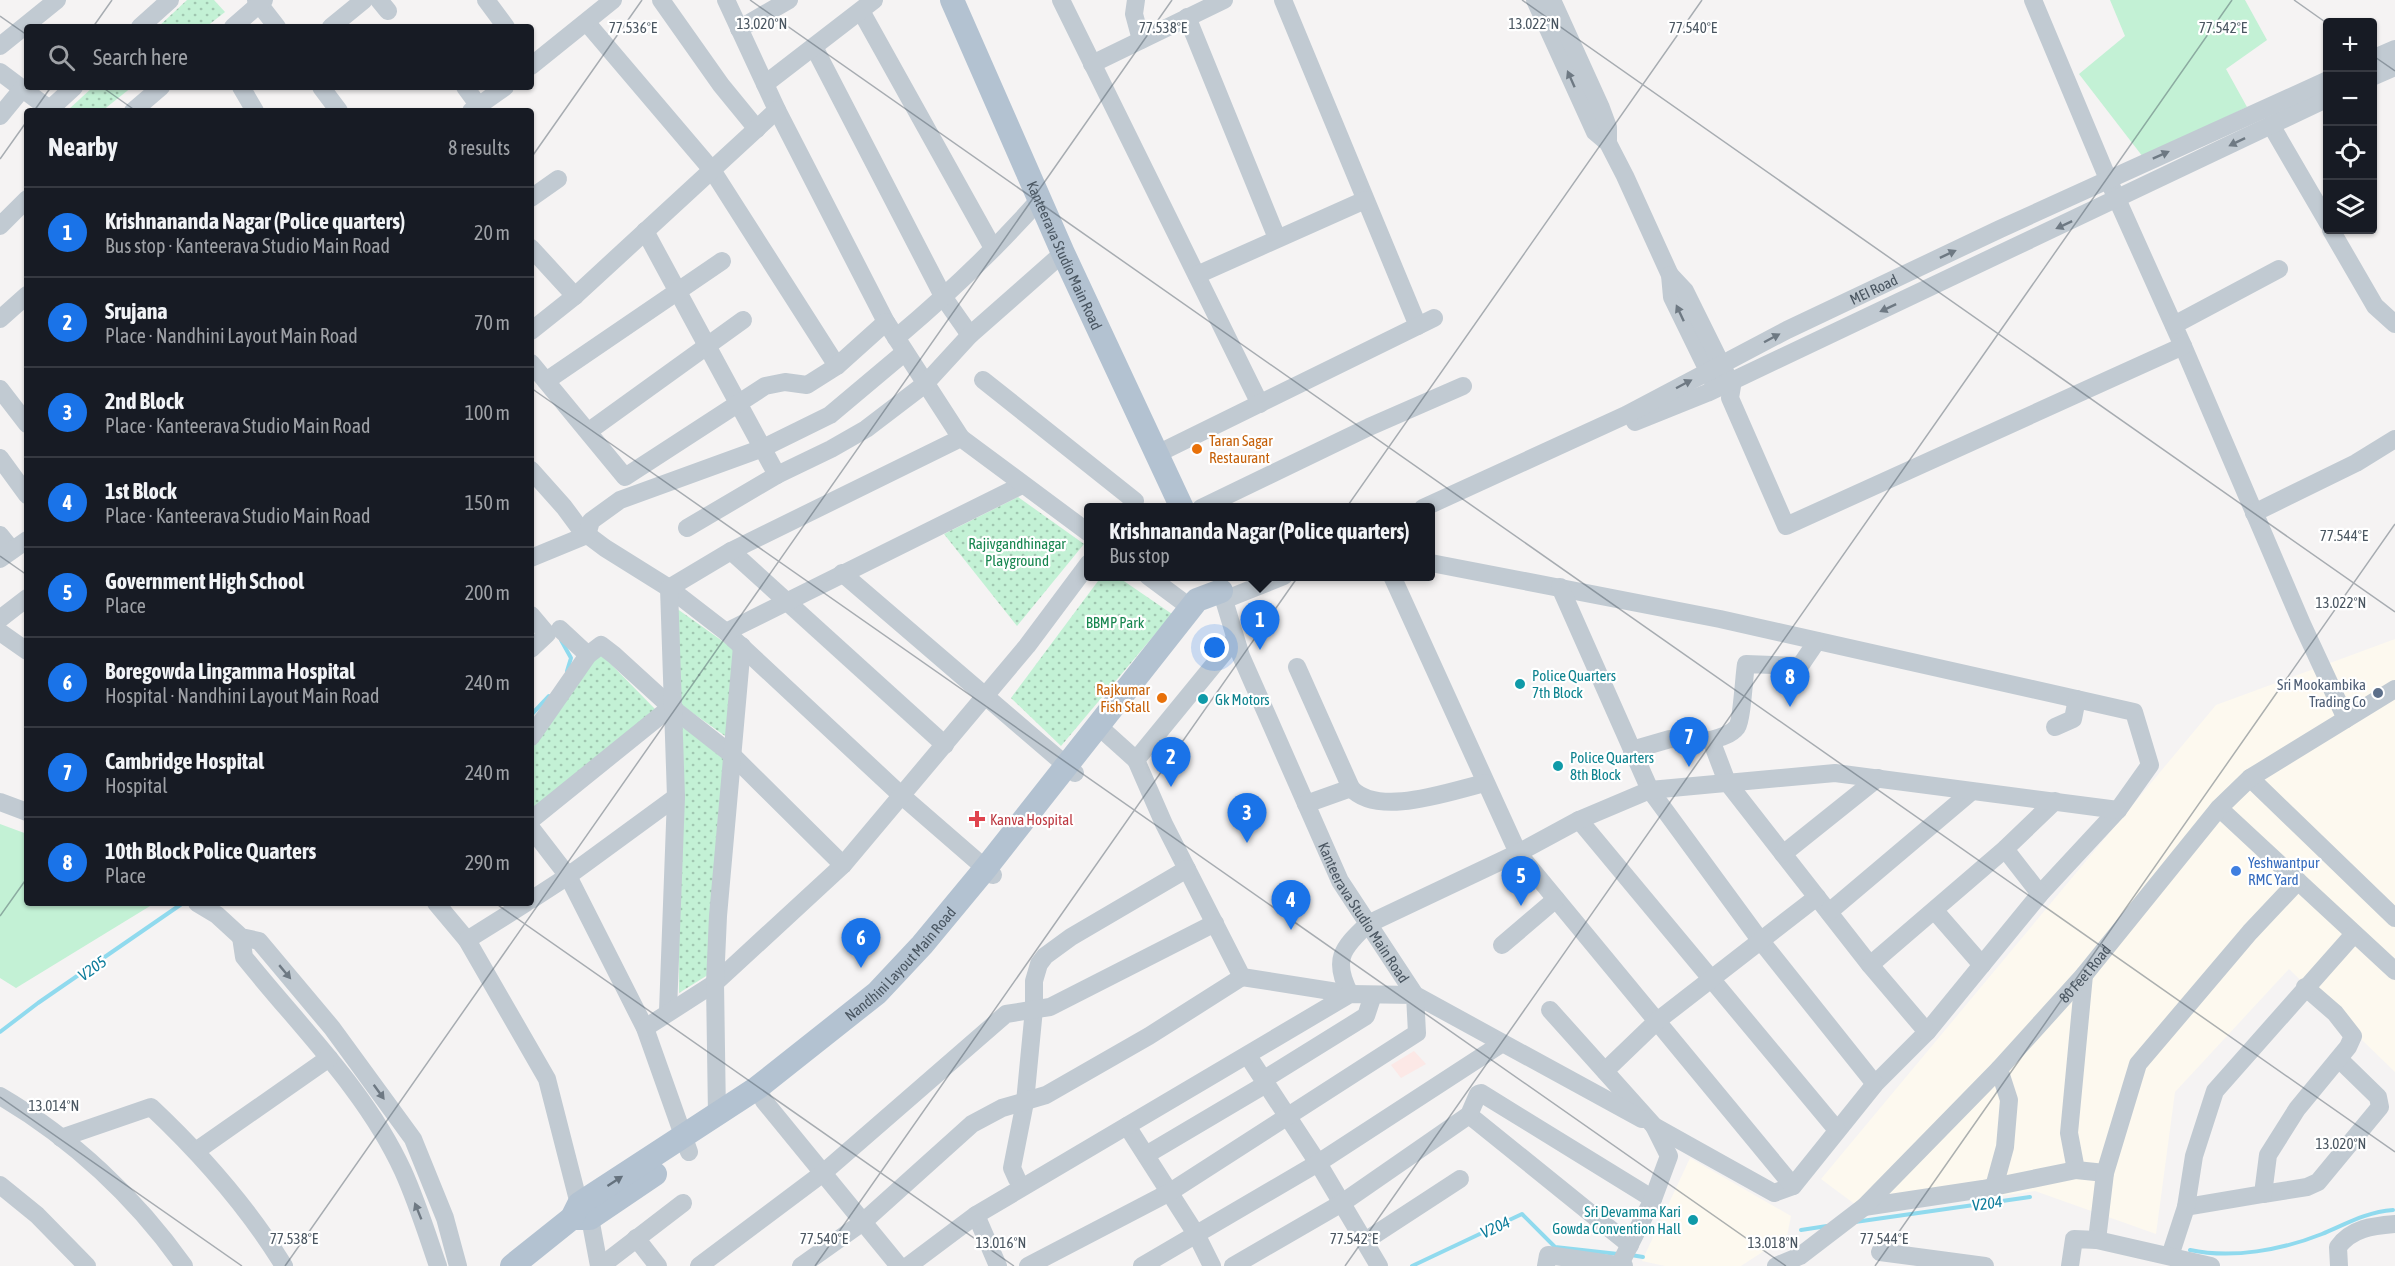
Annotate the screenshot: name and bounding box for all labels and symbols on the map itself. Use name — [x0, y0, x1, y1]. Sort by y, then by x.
text: 13.020°N — [737, 15, 787, 32]
text: 13.022°N — [1509, 15, 1559, 32]
text: 77.536°E — [609, 19, 658, 36]
text: 77.538°E — [1139, 19, 1188, 36]
text: 77.540°E — [1669, 19, 1718, 36]
text: 77.542°E — [2199, 19, 2248, 36]
one-way arrow — [1565, 70, 1575, 88]
one-way arrow — [2228, 137, 2245, 146]
one-way arrow — [2153, 151, 2170, 160]
street label: Kanteerava Studio Main Road — [1024, 178, 1106, 332]
one-way arrow — [2056, 220, 2073, 229]
one-way arrow — [1939, 249, 1956, 258]
street label: MEI Road — [1847, 270, 1900, 308]
one-way arrow — [1879, 303, 1896, 312]
one-way arrow — [1675, 304, 1684, 321]
one-way arrow — [1764, 333, 1781, 343]
one-way arrow — [1676, 379, 1693, 389]
place label: Taran Sagar Restaurant — [1209, 432, 1273, 466]
marker: Taran Sagar Restaurant — [1190, 442, 1204, 456]
text: 77.544°E — [2320, 527, 2369, 544]
park label: Rajivgandhinagar Playground — [968, 535, 1066, 569]
text: 13.022°N — [2316, 594, 2366, 611]
pin: 1 — [1240, 600, 1280, 650]
park label: BBMP Park — [1086, 614, 1145, 631]
your location — [1200, 633, 1229, 662]
pin: 8 — [1770, 658, 1810, 707]
place label: Police Quarters 7th Block — [1532, 667, 1616, 701]
place label: Sri Mookambika Trading Co — [2277, 676, 2366, 710]
marker: Police Quarters 7th Block — [1513, 677, 1527, 691]
place label: Rajkumar Fish Stall — [1096, 681, 1151, 715]
marker: Sri Mookambika Trading Co — [2371, 686, 2385, 700]
marker: Rajkumar Fish Stall — [1155, 691, 1169, 705]
place label: Gk Motors — [1215, 691, 1270, 708]
marker: Gk Motors — [1196, 692, 1210, 706]
pin: 7 — [1670, 718, 1708, 767]
pin: 2 — [1152, 738, 1190, 787]
place label: Police Quarters 8th Block — [1570, 749, 1654, 783]
marker: Police Quarters 8th Block — [1551, 759, 1565, 773]
pin: 3 — [1228, 794, 1266, 843]
marker: Kanva Hospital — [968, 810, 986, 828]
place label: Kanva Hospital — [990, 811, 1073, 828]
street label: Kanteerava Studio Main Road — [1315, 839, 1413, 986]
place label: Yeshwantpur RMC Yard — [2248, 854, 2320, 888]
pin: 5 — [1502, 856, 1540, 906]
marker: Yeshwantpur RMC Yard — [2229, 864, 2243, 878]
pin: 4 — [1272, 880, 1310, 930]
street label: Nandhini Layout Main Road — [841, 903, 959, 1024]
pin: 6 — [842, 918, 880, 968]
street label: 80 Feet Road — [2055, 941, 2114, 1006]
water label: V205 — [74, 952, 110, 984]
one-way arrow — [278, 964, 291, 979]
one-way arrow — [373, 1084, 385, 1100]
text: 13.014°N — [29, 1097, 79, 1114]
text: 13.020°N — [2316, 1135, 2366, 1152]
one-way arrow — [607, 1175, 623, 1186]
water label: V204 — [1971, 1192, 2003, 1214]
one-way arrow — [413, 1201, 423, 1219]
place label: Sri Devamma Kari Gowda Convention Hall — [1552, 1203, 1681, 1237]
water label: V204 — [1477, 1212, 1513, 1242]
marker: Sri Devamma Kari Gowda Convention Hall — [1686, 1213, 1700, 1227]
text: 77.538°E — [270, 1230, 319, 1247]
text: 77.540°E — [800, 1230, 849, 1247]
text: 77.542°E — [1330, 1230, 1379, 1247]
text: 77.544°E — [1860, 1230, 1909, 1247]
text: 13.016°N — [976, 1234, 1026, 1251]
text: 13.018°N — [1748, 1234, 1798, 1251]

